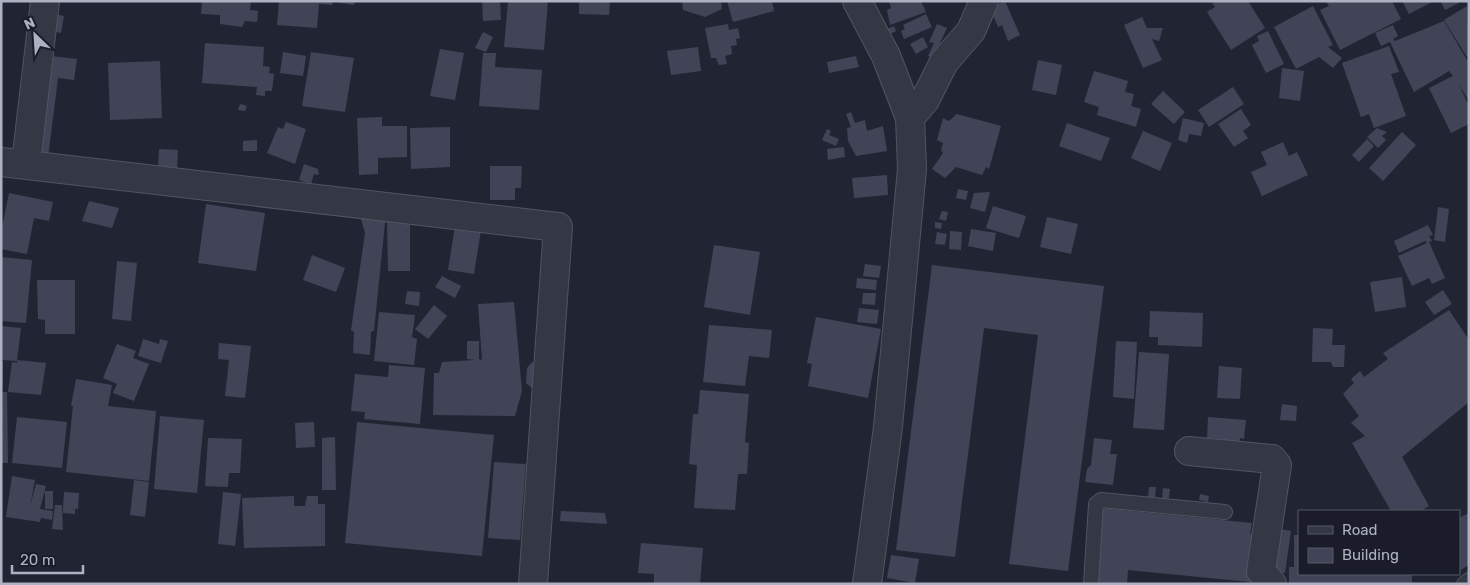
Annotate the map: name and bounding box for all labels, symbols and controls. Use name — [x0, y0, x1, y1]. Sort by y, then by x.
north arrow — [10, 10, 60, 60]
text: N — [22, 14, 38, 34]
legend — [1298, 510, 1460, 575]
text: Road — [1342, 521, 1378, 539]
scale bar — [12, 542, 84, 574]
text: Building — [1342, 546, 1399, 564]
text: 20 m — [20, 551, 55, 569]

